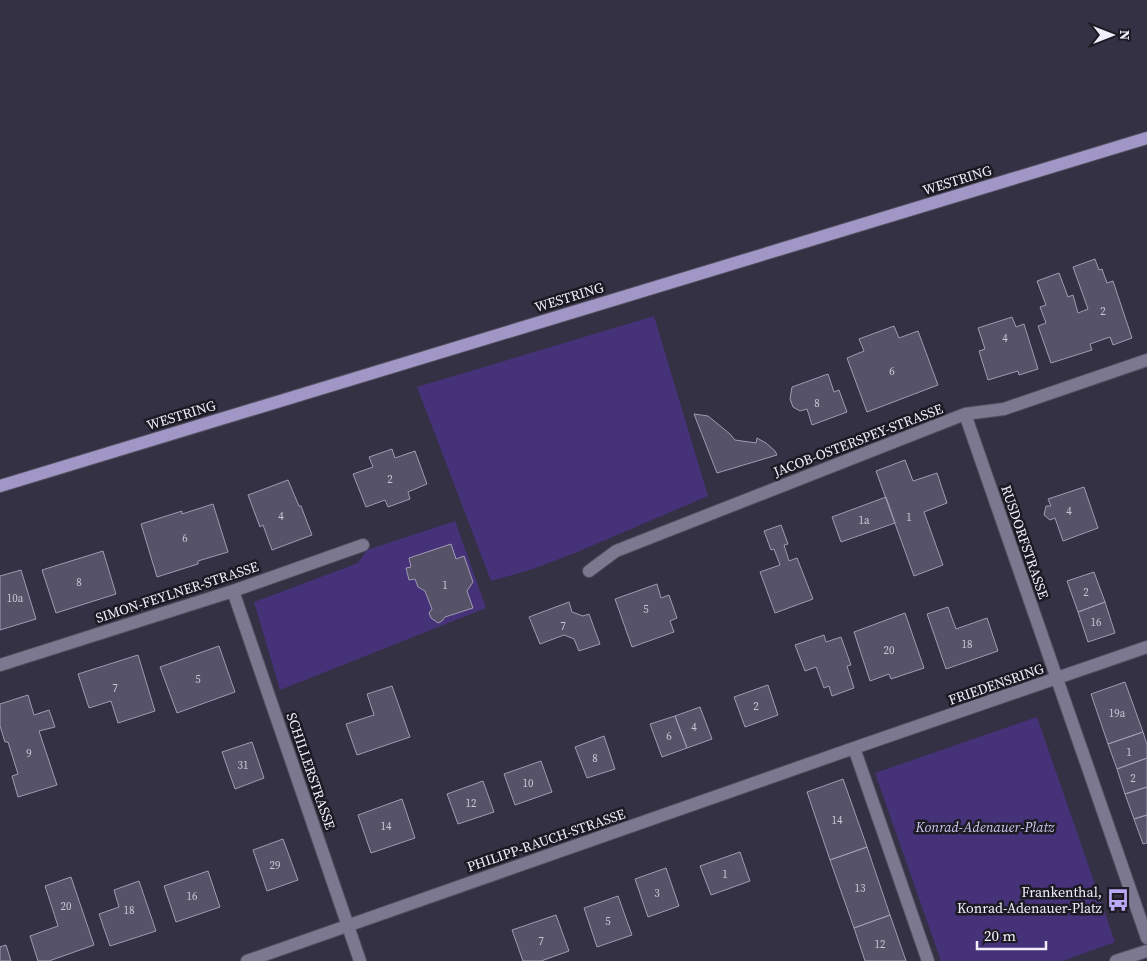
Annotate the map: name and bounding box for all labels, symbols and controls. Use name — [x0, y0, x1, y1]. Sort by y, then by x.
north arrow — [1087, 10, 1137, 60]
text: N — [1115, 30, 1135, 40]
street label: WESTRING — [920, 160, 994, 200]
street label: WESTRING — [532, 277, 606, 317]
house number: 2 — [1100, 304, 1106, 319]
house number: 4 — [1002, 331, 1008, 346]
house number: 6 — [889, 364, 895, 379]
street label: WESTRING — [144, 395, 218, 435]
house number: 8 — [814, 396, 820, 411]
street label: JACOB-OSTERSPEY-STRASSE — [769, 398, 946, 482]
house number: 2 — [387, 472, 393, 487]
street label: RUSDORFSTRASSE — [996, 482, 1054, 602]
house number: 4 — [1066, 504, 1072, 519]
house number: 4 — [278, 509, 284, 524]
house number: 1 — [906, 510, 912, 525]
house number: 1a — [858, 513, 870, 528]
house number: 6 — [182, 531, 188, 546]
street label: SIMON-FEYLNER-STRASSE — [93, 556, 261, 628]
house number: 8 — [76, 575, 82, 590]
house number: 1 — [442, 578, 448, 593]
house number: 2 — [1083, 585, 1089, 600]
house number: 10a — [7, 591, 24, 606]
house number: 5 — [643, 602, 649, 617]
house number: 16 — [1091, 615, 1102, 630]
house number: 7 — [560, 619, 566, 634]
house number: 18 — [962, 637, 973, 652]
house number: 20 — [884, 643, 895, 658]
street label: FRIEDENSRING — [946, 658, 1047, 710]
house number: 5 — [195, 672, 201, 687]
house number: 7 — [112, 681, 118, 696]
house number: 2 — [753, 699, 759, 714]
house number: 19a — [1109, 706, 1126, 721]
street label: SCHILLERSTRASSE — [282, 710, 340, 832]
house number: 4 — [691, 720, 697, 735]
house number: 6 — [666, 729, 672, 744]
house number: 1 — [1126, 745, 1132, 760]
house number: 9 — [26, 746, 32, 761]
house number: 8 — [592, 751, 598, 766]
house number: 31 — [238, 758, 249, 773]
house number: 2 — [1130, 771, 1136, 786]
house number: 10 — [523, 776, 534, 791]
house number: 12 — [466, 796, 477, 811]
street label: PHILIPP-RAUCH-STRASSE — [464, 803, 628, 877]
house number: 14 — [832, 813, 843, 828]
park label: Konrad-Adenauer-Platz — [914, 817, 1055, 837]
house number: 14 — [381, 819, 392, 834]
house number: 29 — [270, 858, 281, 873]
house number: 1 — [722, 867, 728, 882]
house number: 13 — [855, 881, 866, 896]
place label: Frankenthal, Konrad-Adenauer-Platz — [957, 882, 1103, 918]
house number: 3 — [654, 886, 660, 901]
bus stop icon: Frankenthal, Konrad-Adenauer-Platz — [1105, 887, 1131, 913]
house number: 16 — [187, 889, 198, 904]
house number: 20 — [61, 899, 72, 914]
house number: 18 — [124, 903, 135, 918]
house number: 5 — [605, 914, 611, 929]
scale bar — [977, 918, 1046, 950]
text: 20 m — [984, 925, 1016, 946]
house number: 7 — [538, 934, 544, 949]
house number: 12 — [875, 937, 886, 952]

